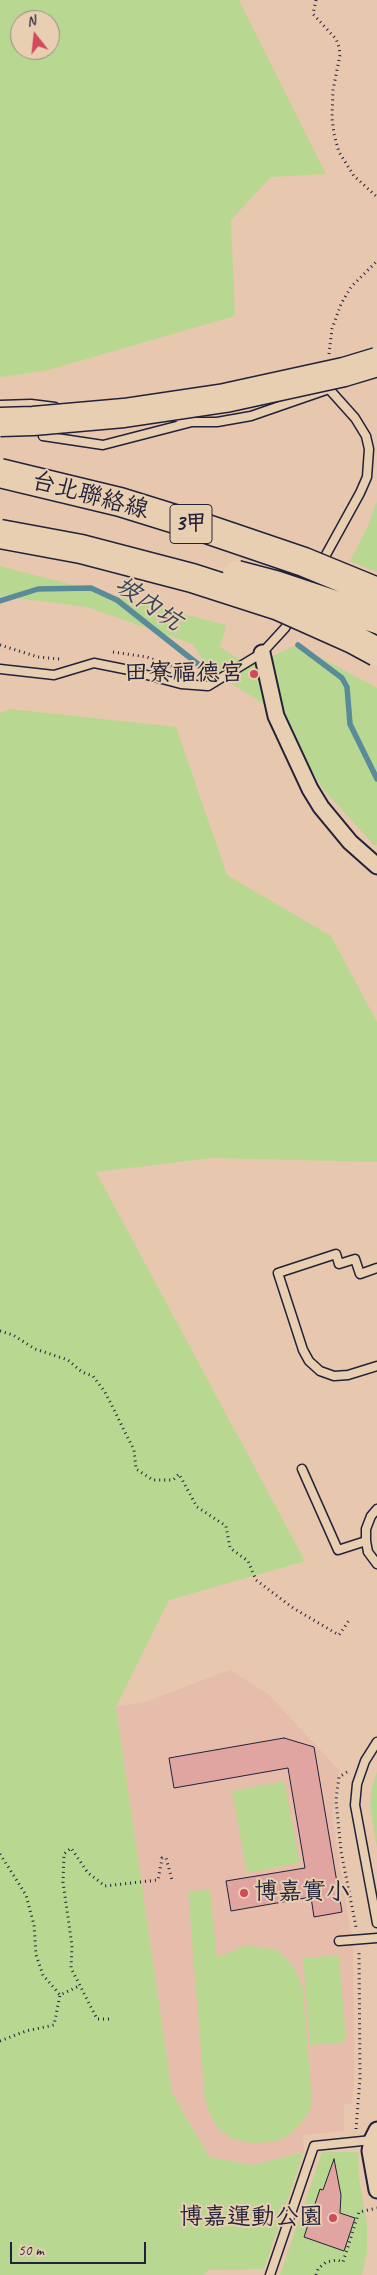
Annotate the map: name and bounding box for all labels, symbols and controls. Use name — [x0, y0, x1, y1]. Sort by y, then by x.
north arrow — [10, 10, 60, 60]
text: N — [24, 12, 38, 30]
street label: 台北聯絡線 — [28, 467, 152, 525]
road number: 3甲 — [170, 504, 212, 544]
water label: 坡內坑 — [109, 570, 187, 638]
place label: 田寮福德宮 — [124, 660, 244, 688]
marker: 田寮福德宮 — [248, 668, 260, 680]
place label: 博嘉實小 — [254, 1879, 350, 1907]
marker: 博嘉實小 — [238, 1887, 250, 1899]
place label: 博嘉運動公園 — [179, 2204, 323, 2232]
marker: 博嘉運動公園 — [327, 2212, 339, 2224]
scale bar — [12, 2232, 149, 2264]
text: 50 m — [18, 2241, 44, 2260]

